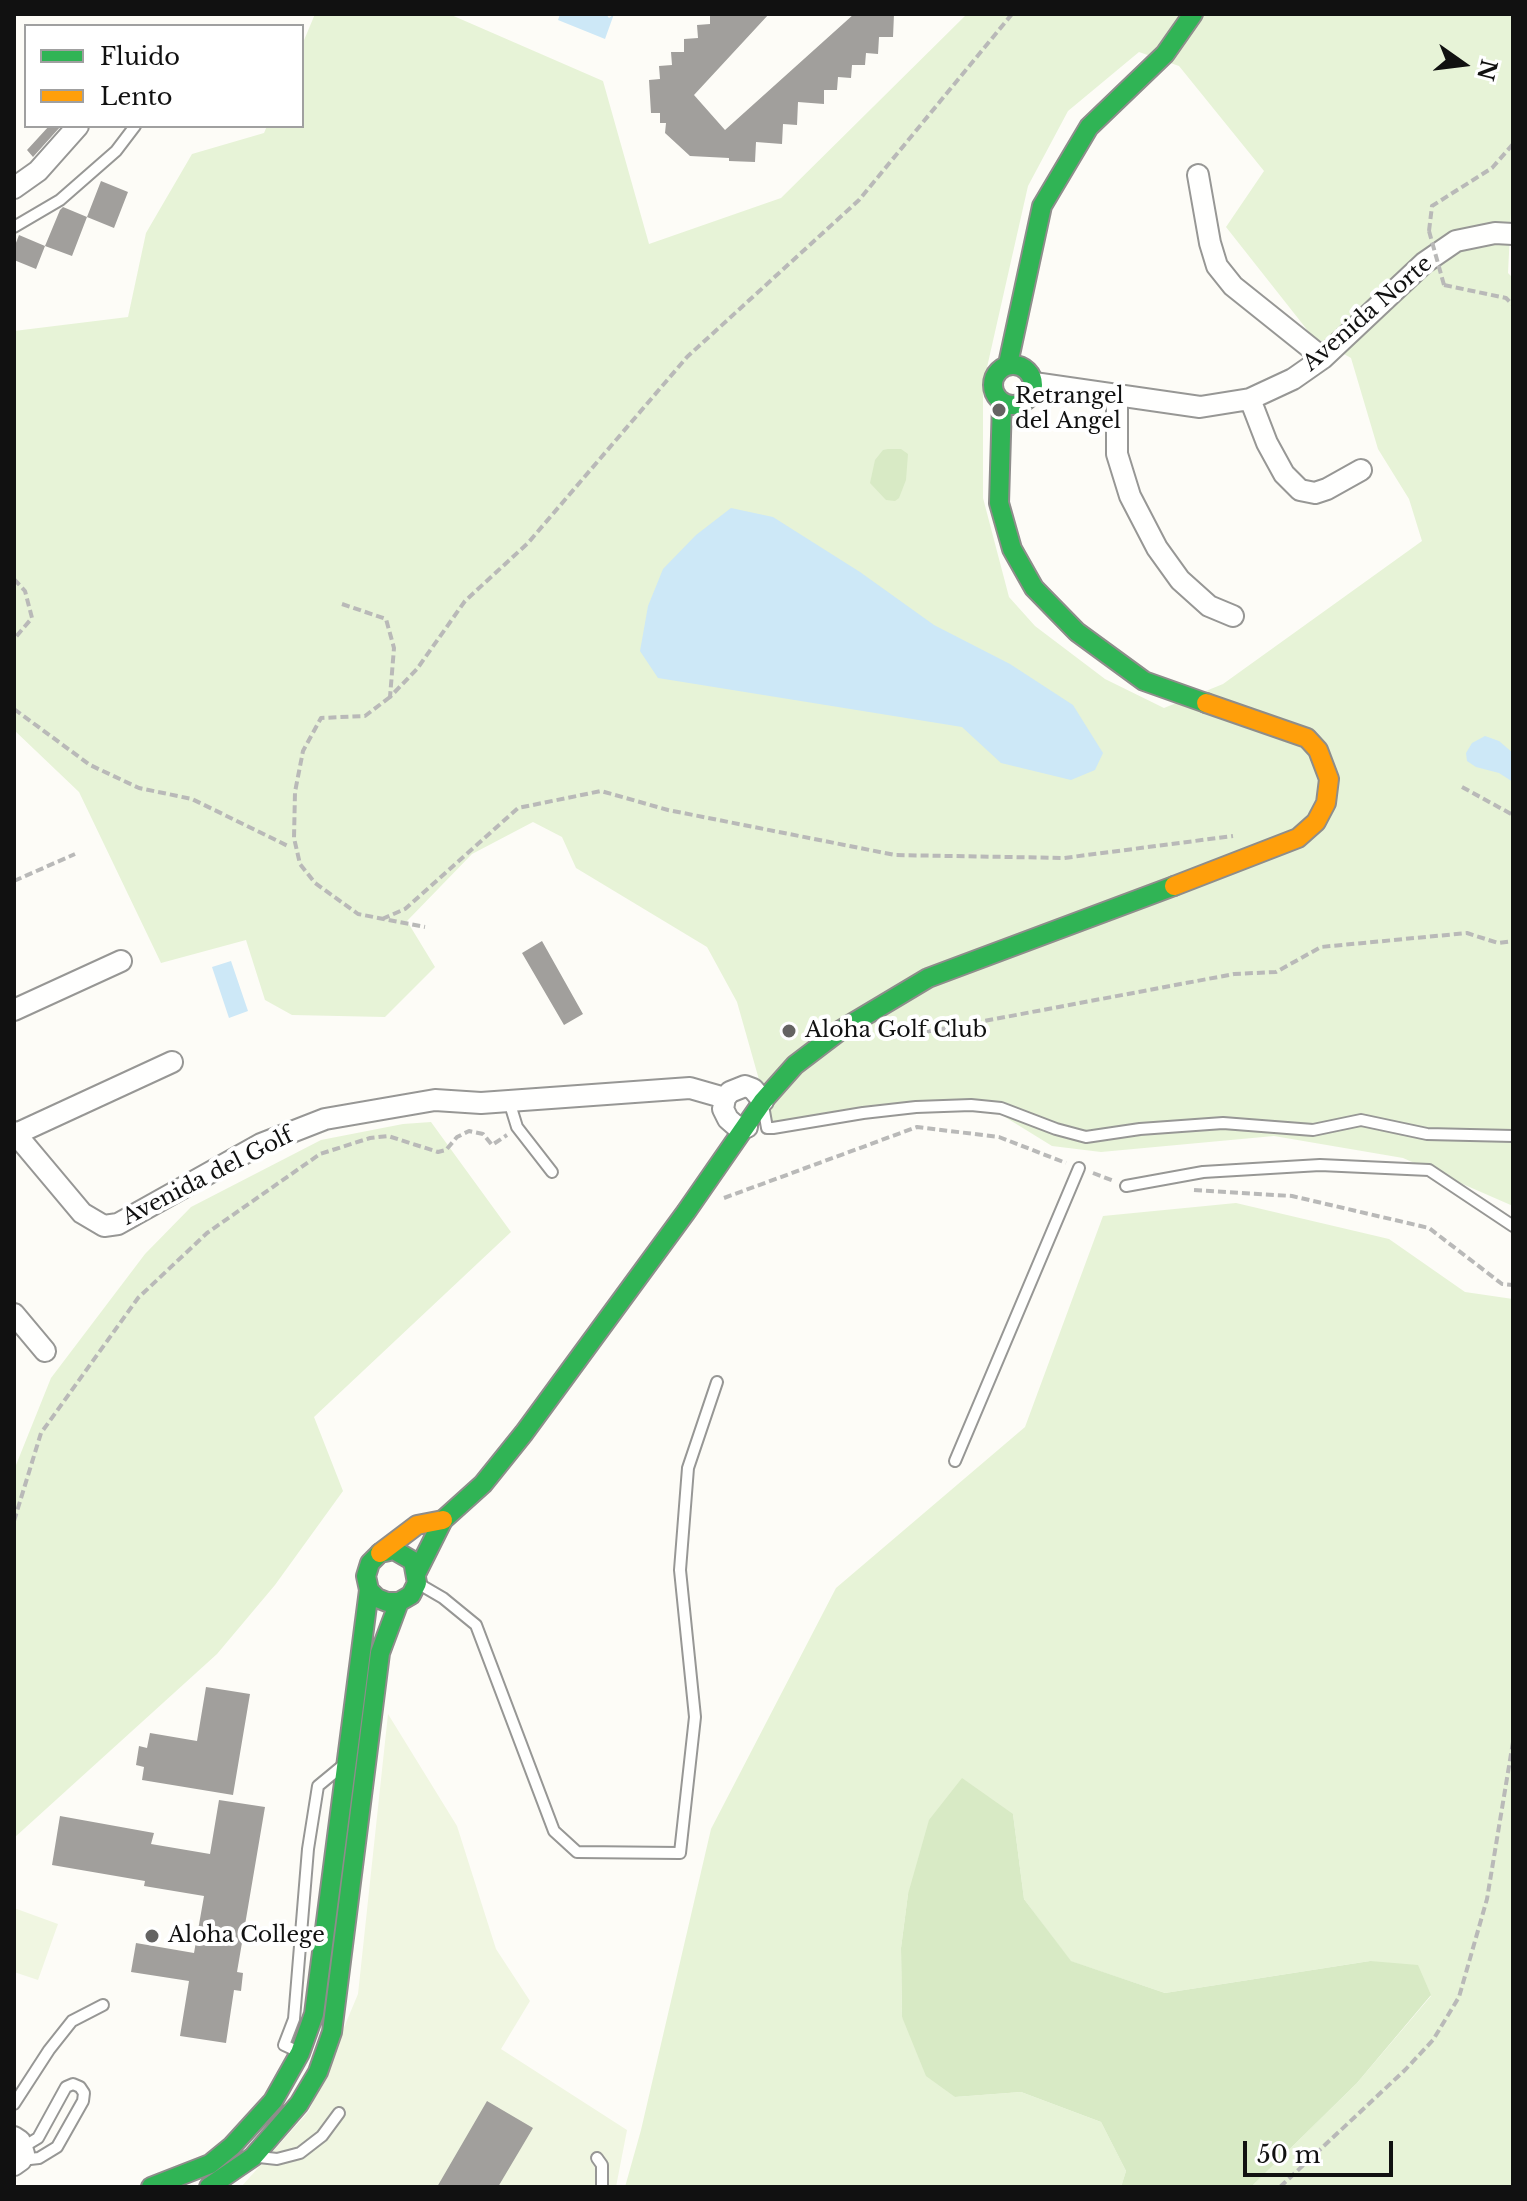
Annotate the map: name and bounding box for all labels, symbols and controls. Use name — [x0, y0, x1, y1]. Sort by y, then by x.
legend — [24, 24, 304, 128]
north arrow — [1423, 24, 1503, 104]
text: Fluido — [100, 42, 180, 71]
text: N — [1471, 57, 1502, 83]
text: Lento — [100, 82, 173, 111]
street label: Avenida Norte — [1298, 251, 1438, 377]
place label: Retrangel del Angel — [1015, 384, 1124, 436]
marker: Retrangel del Angel — [990, 401, 1008, 419]
place label: Aloha Golf Club — [805, 1018, 987, 1044]
marker: Aloha Golf Club — [780, 1022, 798, 1040]
street label: Avenida del Golf — [118, 1123, 298, 1231]
place label: Aloha College — [168, 1923, 325, 1949]
marker: Aloha College — [143, 1927, 161, 1945]
scale bar — [1247, 2125, 1397, 2175]
text: 50 m — [1257, 2140, 1320, 2169]

